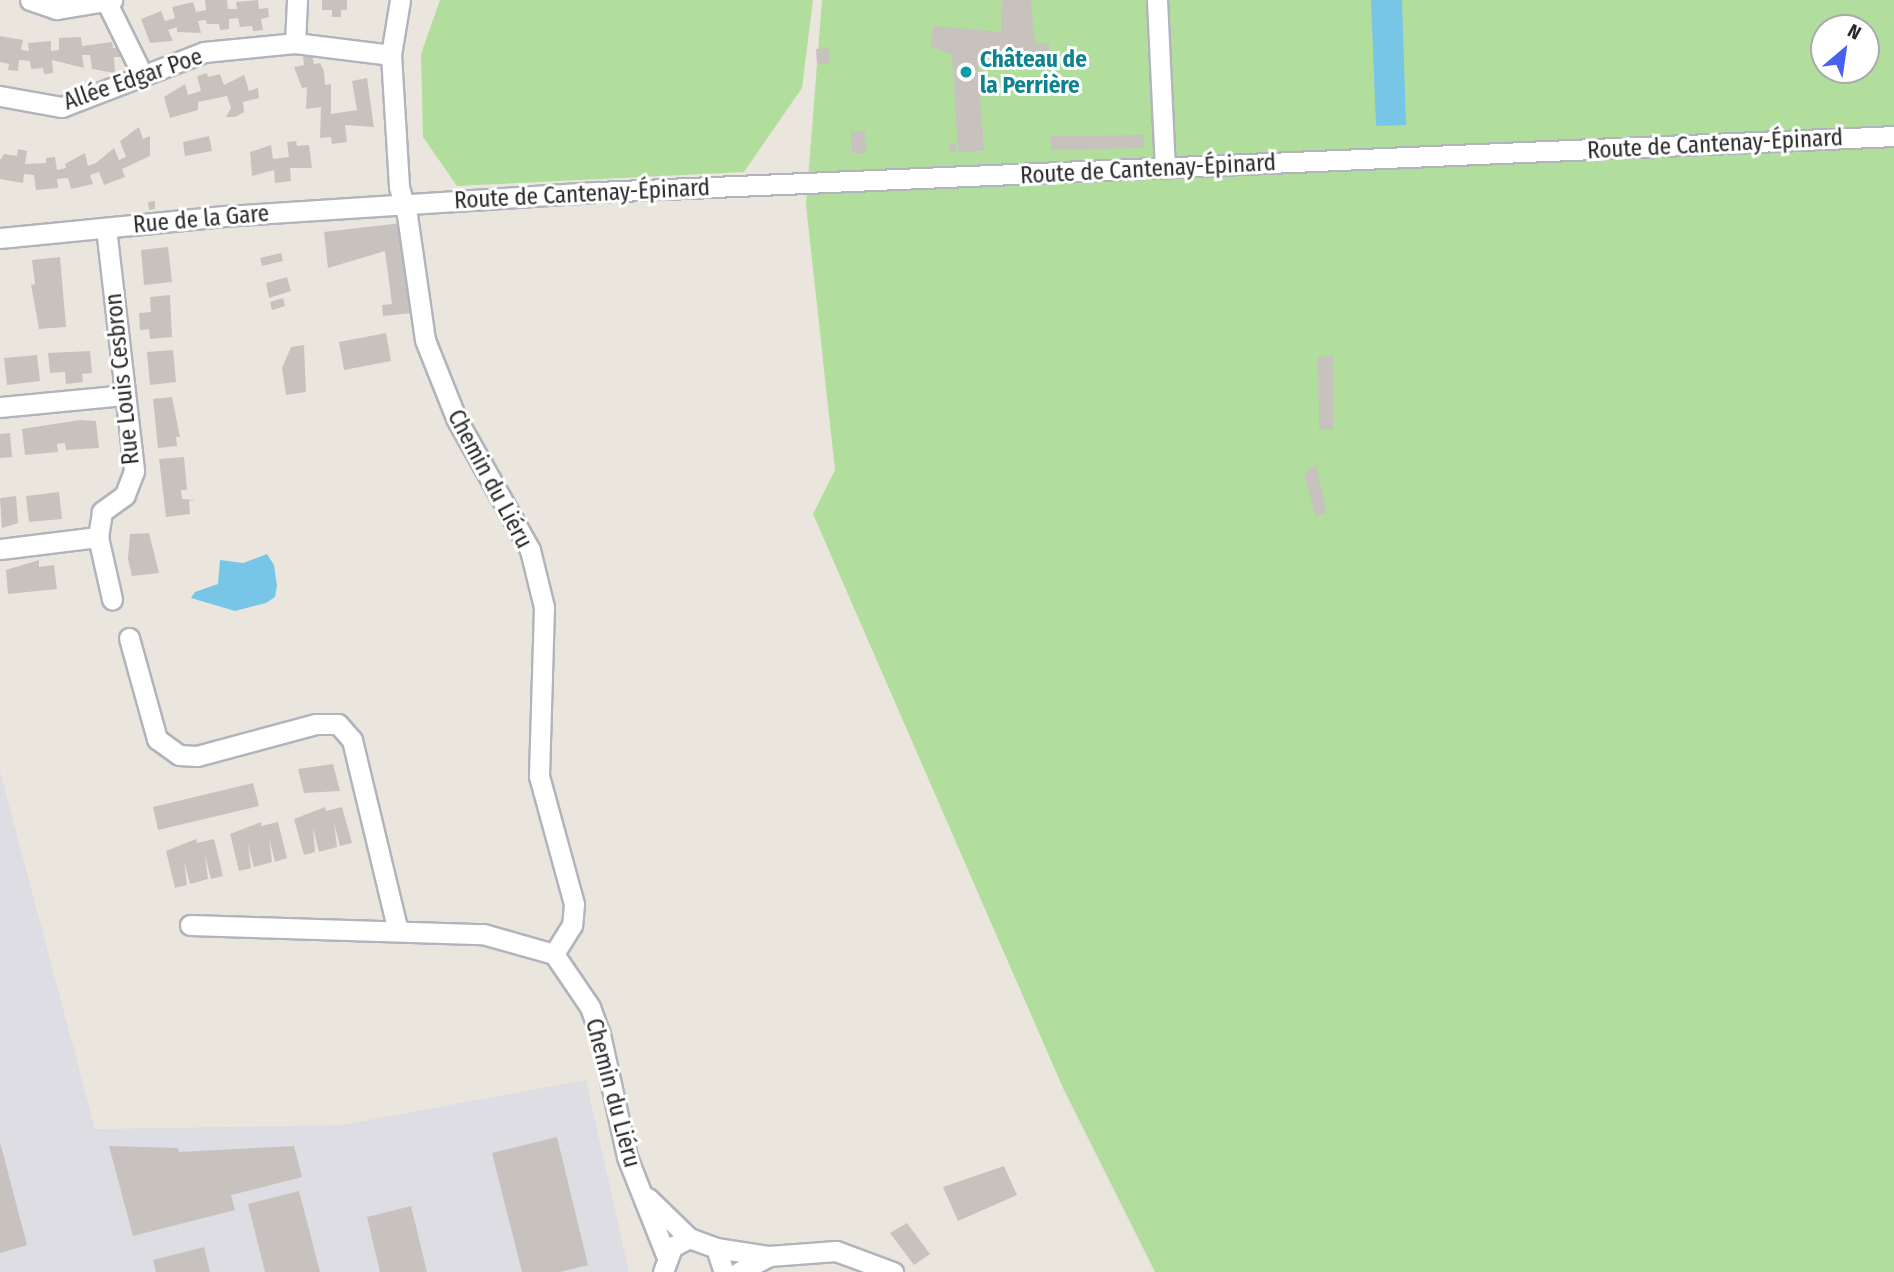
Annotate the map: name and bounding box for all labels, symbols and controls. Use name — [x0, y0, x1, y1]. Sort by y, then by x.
north arrow — [1810, 14, 1880, 84]
text: N — [1844, 19, 1865, 45]
street label: Allée Edgar Poe — [60, 42, 206, 116]
place label: Château de la Perrière — [980, 45, 1087, 99]
marker: Château de la Perrière — [958, 64, 974, 80]
street label: Route de Cantenay-Épinard — [1586, 124, 1844, 164]
street label: Route de Cantenay-Épinard — [1019, 149, 1277, 189]
street label: Route de Cantenay-Épinard — [453, 174, 711, 214]
street label: Rue de la Gare — [132, 199, 270, 239]
street label: Rue Louis Cesbron — [99, 292, 145, 466]
street label: Chemin du Liéru — [442, 405, 538, 553]
street label: Chemin du Liéru — [580, 1015, 646, 1171]

